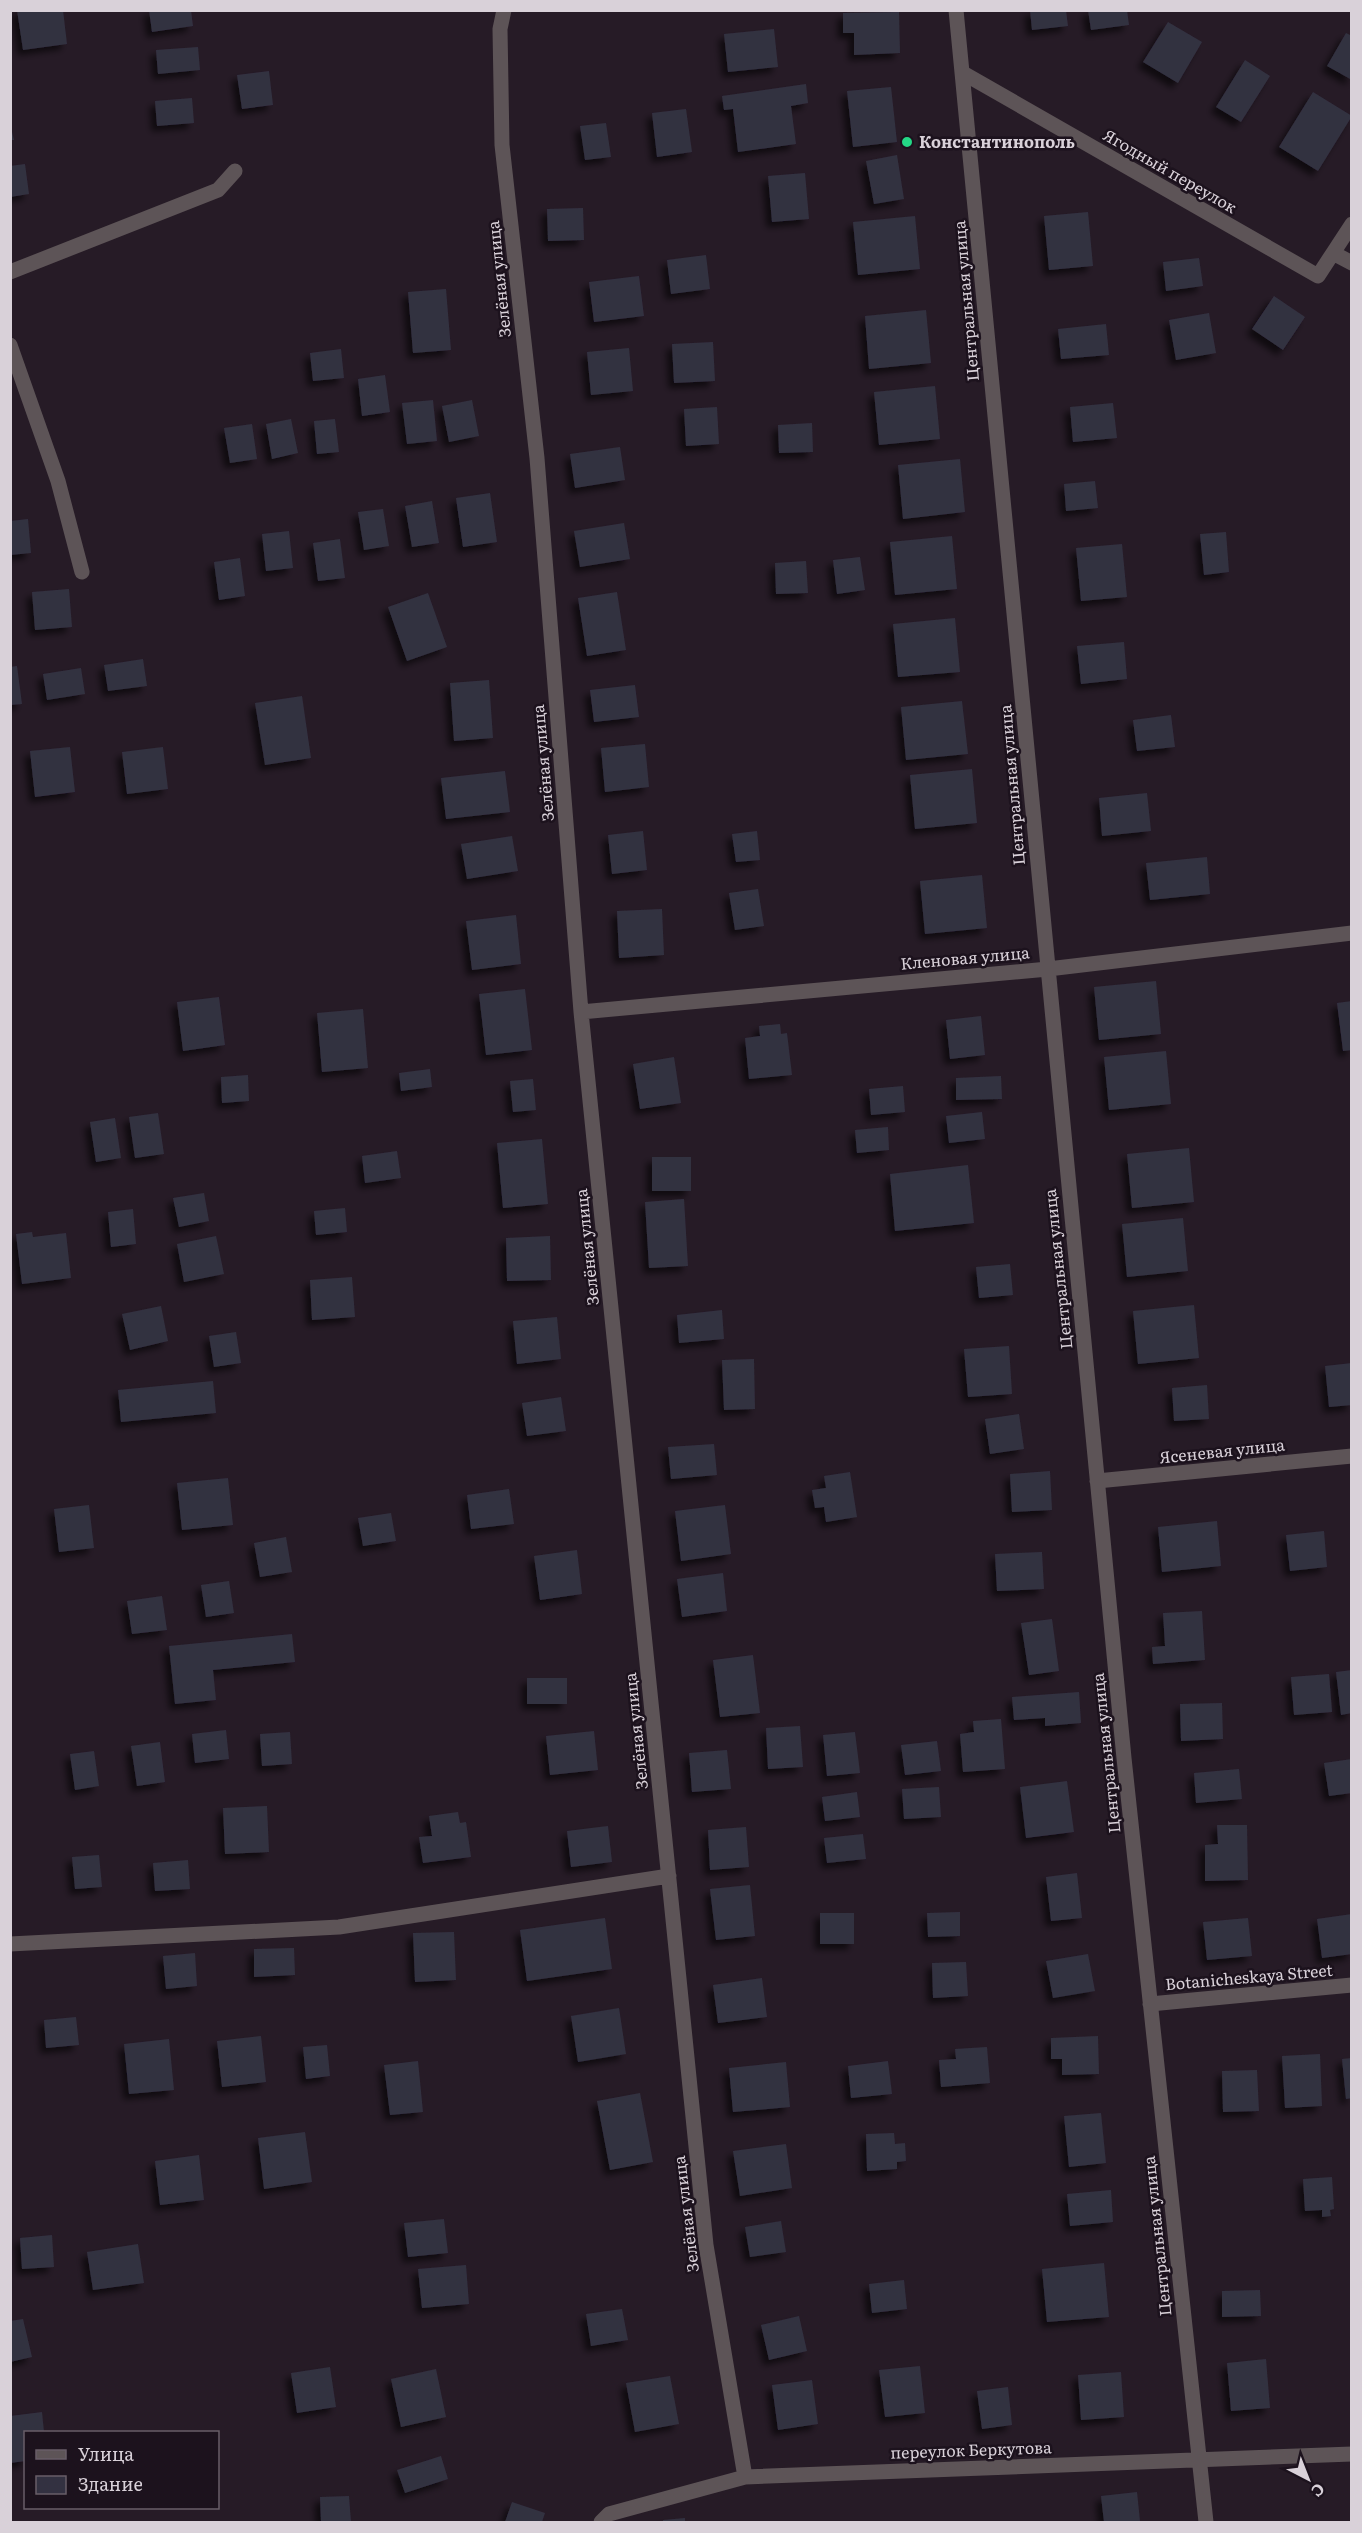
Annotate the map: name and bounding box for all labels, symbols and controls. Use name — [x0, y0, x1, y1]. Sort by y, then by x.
street label: Ягодный переулок — [1099, 122, 1242, 219]
place label: Константинополь — [919, 129, 1075, 153]
marker: Константинополь — [900, 135, 914, 149]
street label: Зелёная улица — [480, 219, 516, 339]
street label: Центральная улица — [946, 219, 984, 382]
street label: Зелёная улица — [525, 703, 559, 823]
street label: Центральная улица — [992, 703, 1030, 866]
street label: Кленовая улица — [899, 939, 1031, 975]
street label: Зелёная улица — [568, 1187, 604, 1307]
street label: Центральная улица — [1037, 1187, 1077, 1350]
street label: Ясеневая улица — [1158, 1431, 1286, 1469]
street label: Зелёная улица — [617, 1671, 653, 1791]
street label: Центральная улица — [1085, 1671, 1125, 1834]
street label: Botanicheskaya Street — [1164, 1957, 1334, 1995]
street label: Зелёная улица — [666, 2154, 704, 2274]
street label: Центральная улица — [1136, 2154, 1176, 2317]
legend — [24, 2431, 219, 2509]
street label: переулок Беркутова — [890, 2434, 1052, 2464]
text: Улица — [78, 2440, 134, 2467]
north arrow — [1278, 2449, 1338, 2509]
text: Здание — [78, 2470, 143, 2497]
text: С — [1306, 2478, 1331, 2504]

